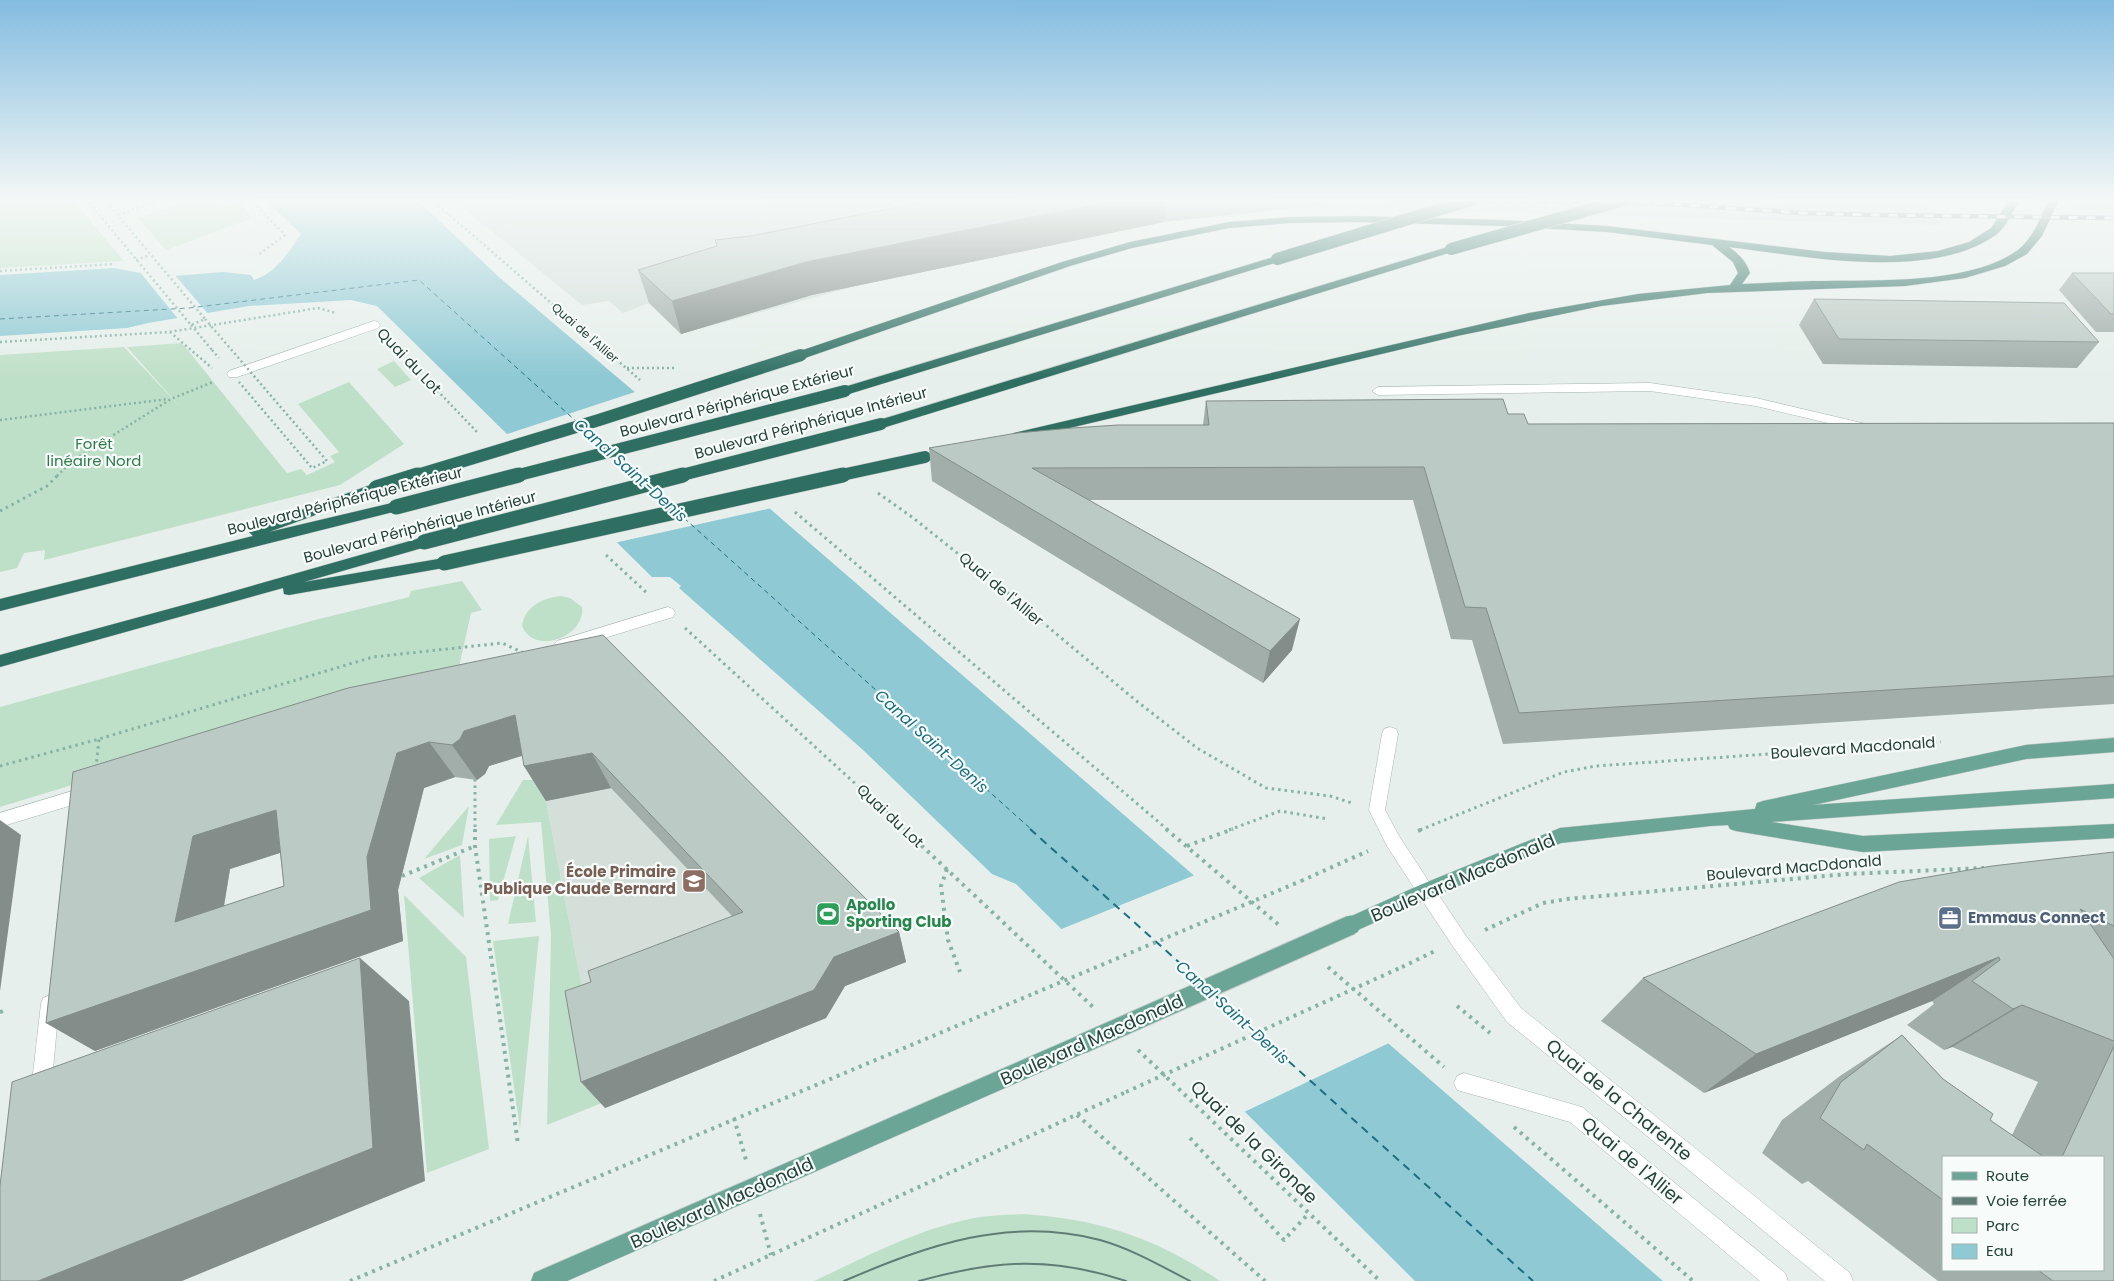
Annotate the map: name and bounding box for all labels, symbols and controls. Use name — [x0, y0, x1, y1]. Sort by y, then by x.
street label: Quai de l'Allier — [548, 299, 623, 367]
street label: Quai du Lot — [372, 323, 446, 398]
street label: Boulevard Périphérique Extérieur — [617, 359, 857, 442]
street label: Boulevard Périphérique Intérieur — [692, 381, 930, 464]
water label: Canal Saint-Denis — [569, 413, 692, 528]
park label: Forêt linéaire Nord — [47, 433, 141, 471]
street label: Boulevard Périphérique Extérieur — [225, 461, 465, 540]
street label: Boulevard Périphérique Intérieur — [301, 485, 539, 568]
street label: Quai de l'Allier — [954, 547, 1049, 631]
water label: Canal Saint-Denis — [870, 684, 993, 799]
street label: Boulevard Macdonald — [1770, 731, 1936, 764]
street label: Quai du Lot — [852, 779, 928, 852]
street label: Boulevard Macdonald — [1367, 827, 1559, 928]
street label: Boulevard MacDdonald — [1705, 849, 1882, 886]
place label: École Primaire Publique Claude Bernard — [484, 861, 676, 899]
school or university icon: École Primaire Publique Claude Bernard — [681, 868, 707, 894]
place label: Apollo Sporting Club — [846, 894, 952, 932]
sports icon: Apollo Sporting Club — [815, 901, 841, 927]
office icon: Emmaus Connect — [1937, 905, 1963, 931]
place label: Emmaus Connect — [1968, 907, 2105, 928]
water label: Canal Saint-Denis — [1171, 955, 1294, 1070]
street label: Boulevard Macdonald — [996, 988, 1187, 1091]
street label: Quai de la Charente — [1541, 1033, 1698, 1166]
street label: Quai de la Gironde — [1185, 1074, 1324, 1209]
street label: Quai de l'Allier — [1576, 1111, 1689, 1211]
street label: Boulevard Macdonald — [626, 1151, 817, 1254]
legend — [1942, 1156, 2104, 1271]
text: Route — [1986, 1165, 2029, 1186]
text: Voie ferrée — [1986, 1190, 2067, 1211]
text: Parc — [1986, 1215, 2020, 1236]
text: Eau — [1986, 1240, 2013, 1261]

